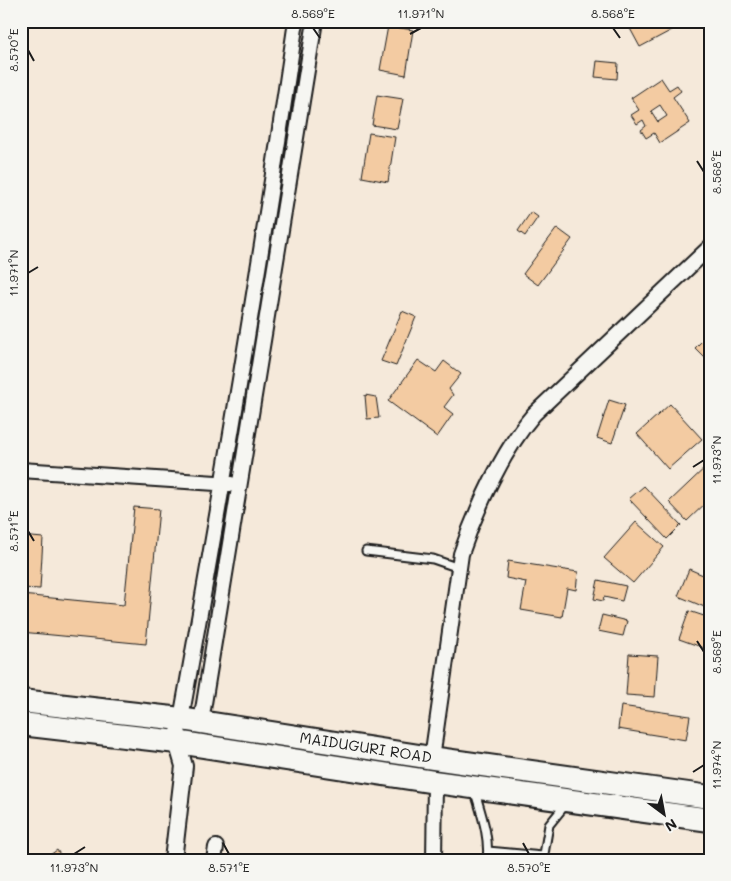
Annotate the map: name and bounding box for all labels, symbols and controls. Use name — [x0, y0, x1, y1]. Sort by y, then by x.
text: 8.569°E — [291, 5, 335, 21]
text: 11.971°N — [398, 5, 444, 21]
text: 8.568°E — [591, 5, 635, 21]
text: 8.570°E — [5, 28, 21, 72]
text: 8.568°E — [708, 150, 724, 194]
text: 11.971°N — [5, 250, 21, 296]
text: 11.973°N — [708, 436, 724, 484]
text: 8.571°E — [5, 510, 21, 552]
text: 8.569°E — [708, 630, 724, 674]
street label: MAIDUGURI ROAD — [298, 727, 433, 767]
text: 11.974°N — [708, 741, 724, 789]
north arrow — [638, 788, 688, 838]
text: N — [662, 815, 681, 836]
text: 11.973°N — [50, 859, 98, 875]
text: 8.571°E — [208, 859, 250, 875]
text: 8.570°E — [507, 859, 551, 875]

